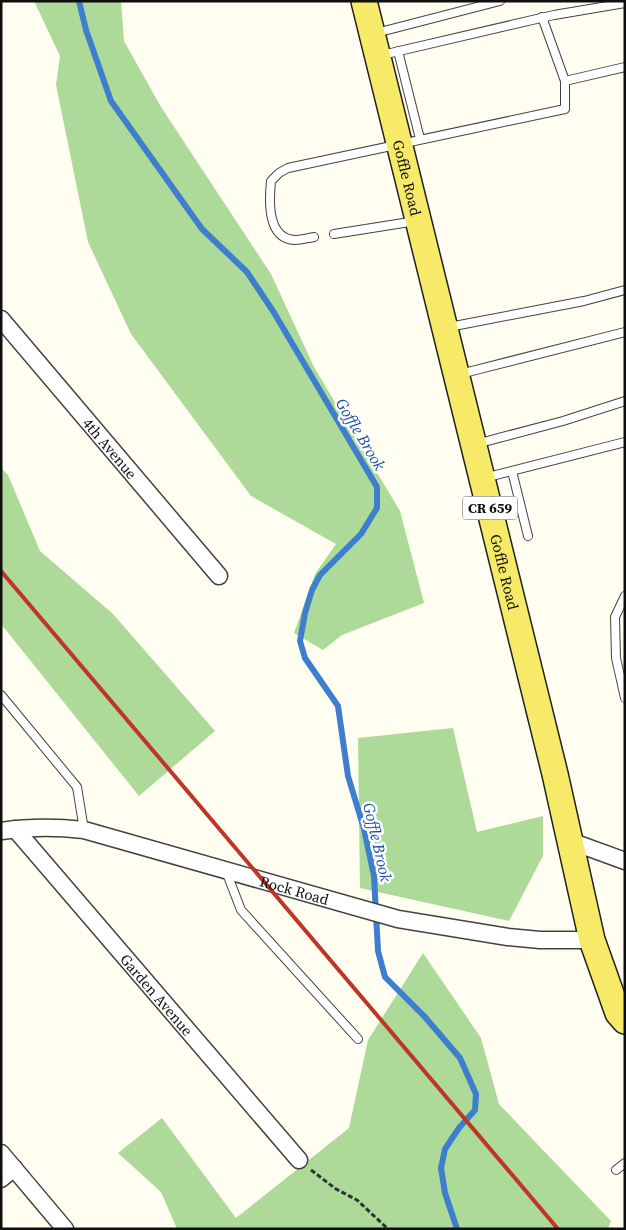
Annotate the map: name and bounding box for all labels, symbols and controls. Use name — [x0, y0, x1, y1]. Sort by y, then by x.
street label: Goffle Road — [388, 138, 427, 218]
water label: Goffle Brook — [331, 394, 391, 475]
street label: 4th Avenue — [78, 413, 143, 483]
road number: CR 659 — [462, 496, 518, 520]
street label: Goffle Road — [486, 532, 525, 612]
water label: Goffle Brook — [358, 800, 398, 884]
street label: Rock Road — [258, 870, 332, 910]
street label: Garden Avenue — [116, 949, 198, 1040]

